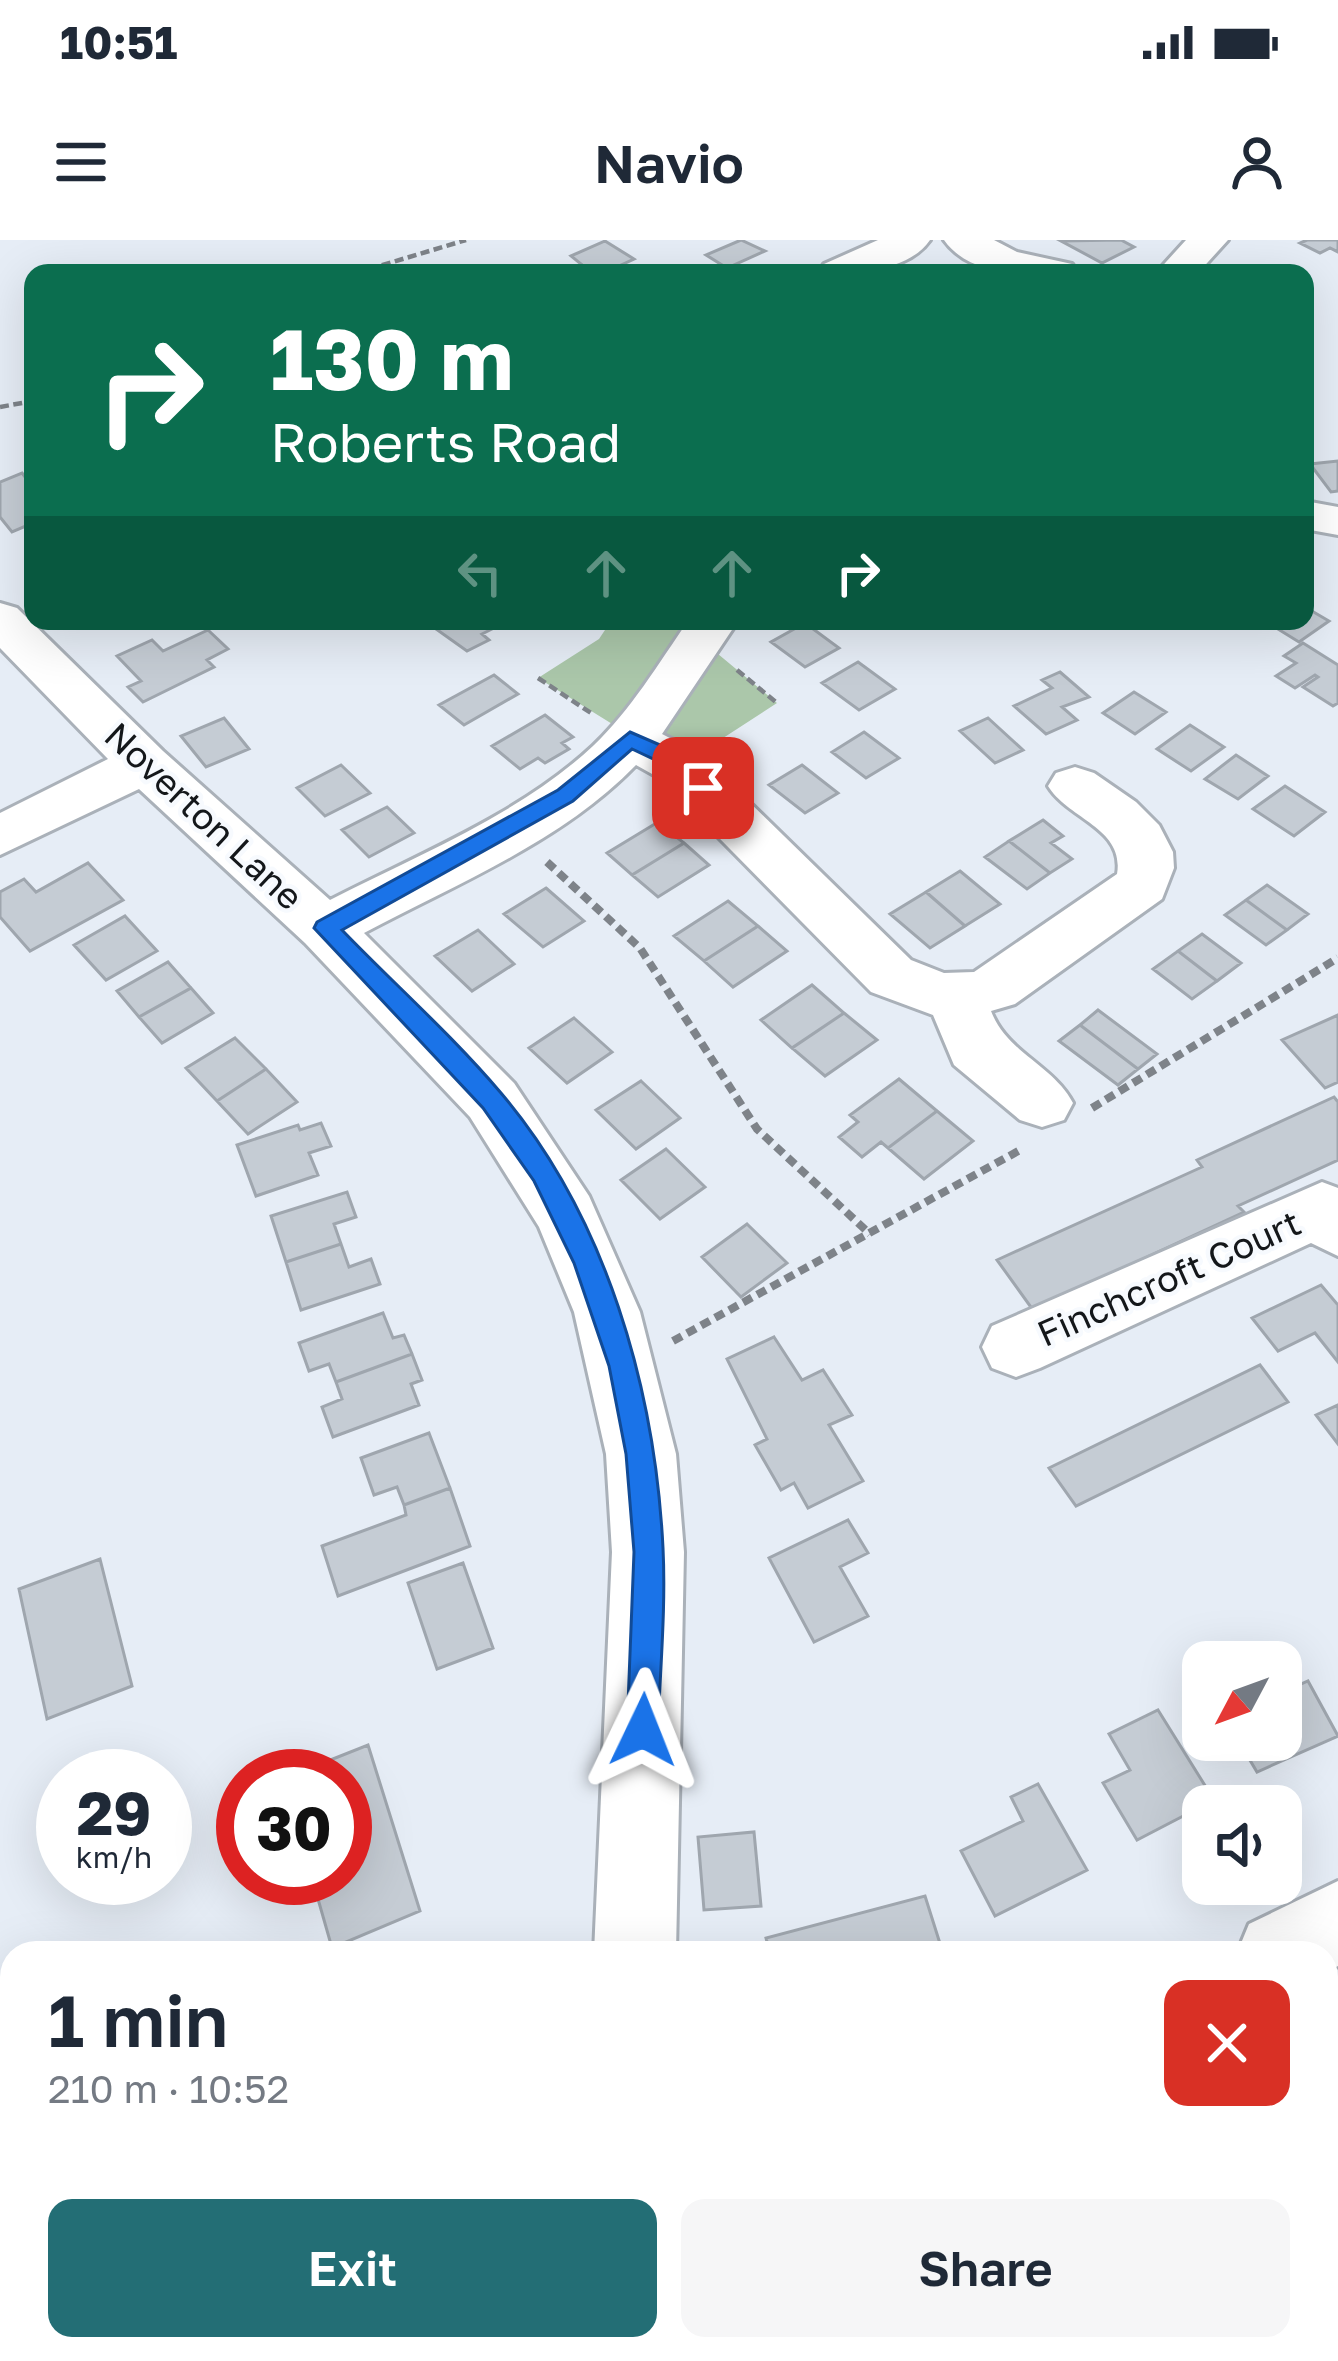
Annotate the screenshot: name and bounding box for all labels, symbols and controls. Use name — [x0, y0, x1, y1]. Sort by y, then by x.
text: 10:51 — [60, 15, 177, 69]
icon: menu — [48, 129, 114, 195]
icon: person — [1224, 129, 1290, 195]
text: Navio — [594, 130, 744, 195]
text: 130 m — [270, 308, 514, 408]
icon: right — [72, 312, 228, 468]
text: Roberts Road — [270, 409, 621, 474]
icon: left — [447, 540, 513, 606]
icon: ahead — [573, 540, 639, 606]
icon: ahead — [699, 540, 765, 606]
icon: right — [825, 540, 891, 606]
street label: Noverton Lane — [97, 713, 312, 918]
pin — [652, 737, 754, 839]
icon: arrive — [670, 755, 736, 821]
street label: Finchcroft Court — [1031, 1200, 1307, 1355]
north arrow — [1182, 1641, 1302, 1761]
map controls — [1182, 1641, 1302, 1905]
position arrow — [580, 1667, 706, 1793]
speed limit sign: 30 — [216, 1749, 372, 1905]
text: 29 — [77, 1776, 151, 1848]
button: sound — [1182, 1785, 1302, 1905]
text: km/h — [76, 1839, 152, 1875]
text: 1 min — [48, 1976, 228, 2063]
button: close — [1164, 1980, 1290, 2106]
text: 210 m · 10:52 — [48, 2065, 289, 2112]
button: Exit — [48, 2199, 657, 2337]
button: Share — [681, 2199, 1290, 2337]

